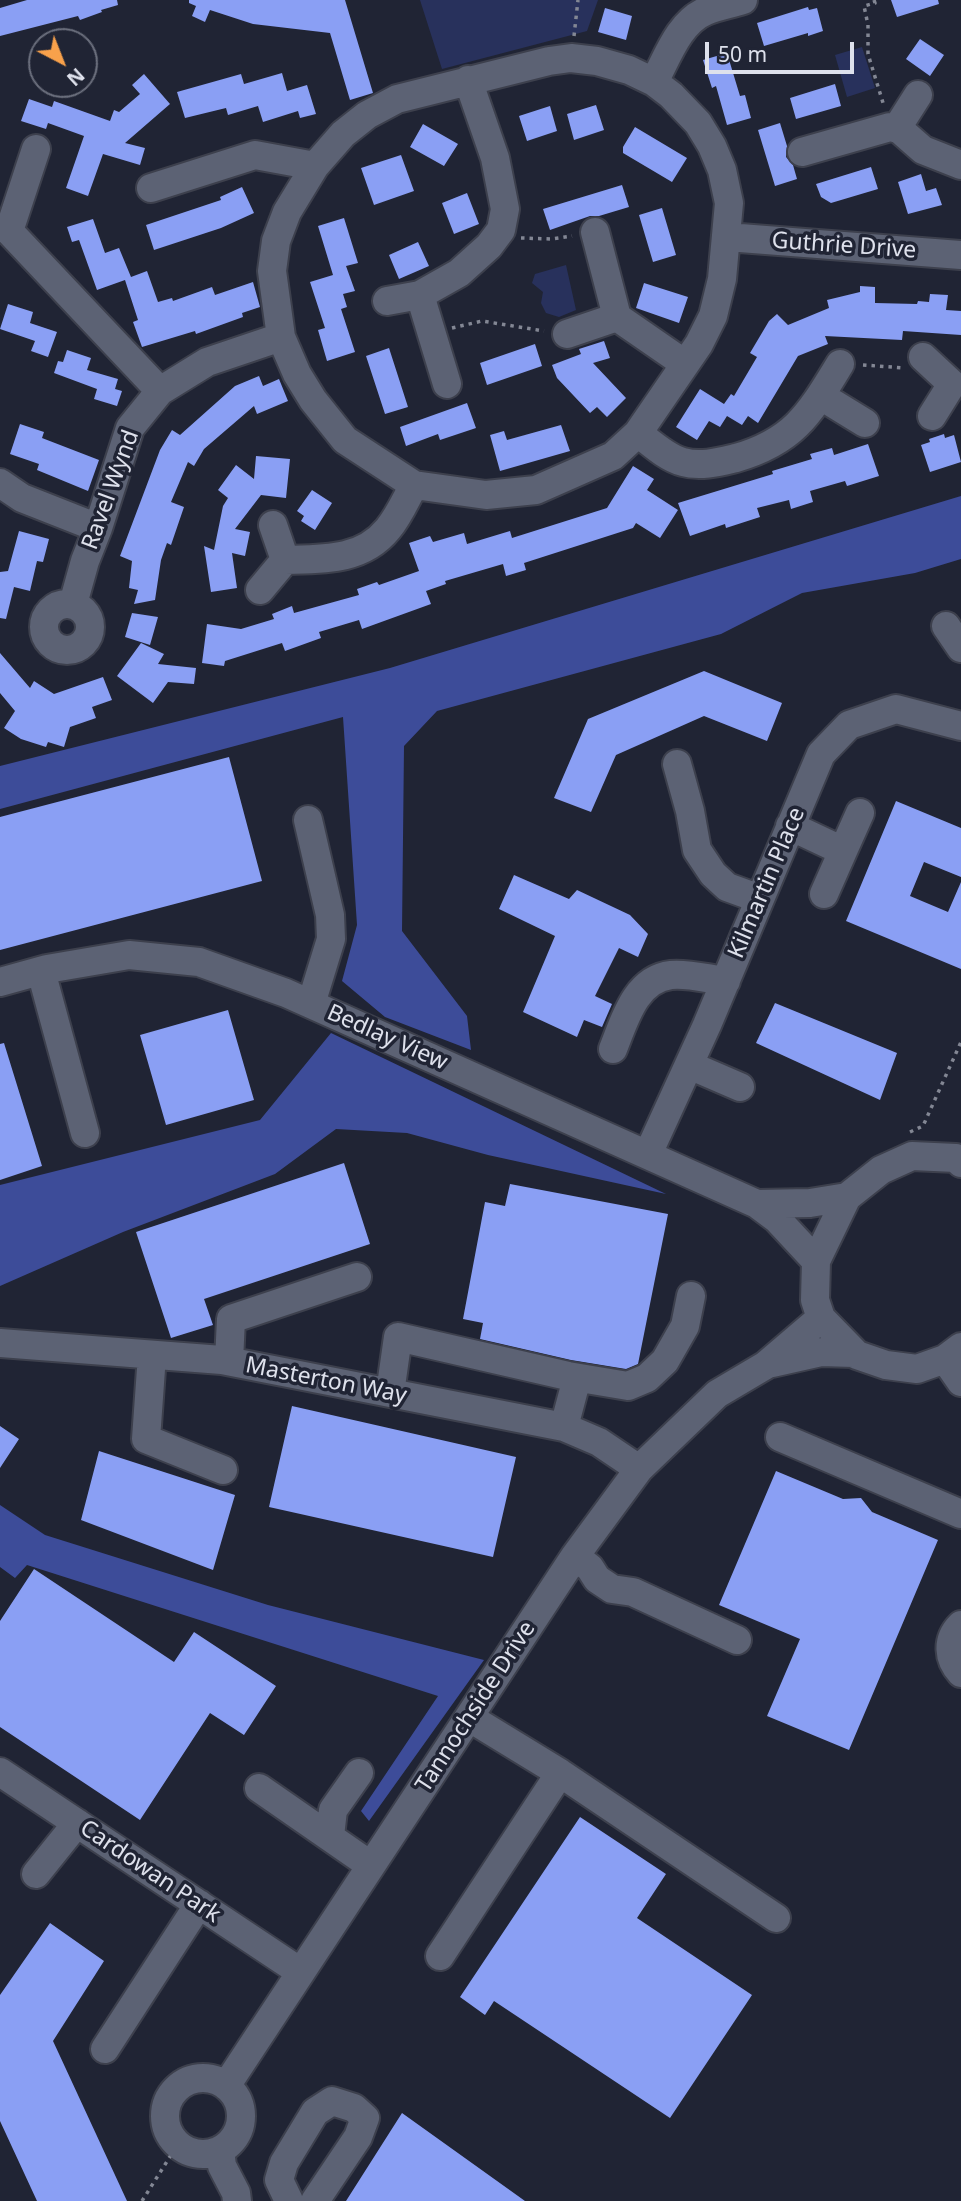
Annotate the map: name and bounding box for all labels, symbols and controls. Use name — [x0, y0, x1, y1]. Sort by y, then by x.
north arrow — [28, 28, 98, 98]
scale bar — [709, 28, 858, 72]
text: 50 m — [718, 40, 767, 68]
text: N — [61, 62, 90, 92]
street label: Guthrie Drive — [771, 227, 917, 265]
street label: Ravel Wynd — [77, 426, 145, 554]
street label: Kilmartin Place — [723, 803, 811, 963]
street label: Bedlay View — [322, 999, 452, 1077]
street label: Masterton Way — [243, 1352, 409, 1410]
street label: Tannochside Drive — [410, 1616, 542, 1798]
street label: Cardowan Park — [74, 1815, 226, 1929]

